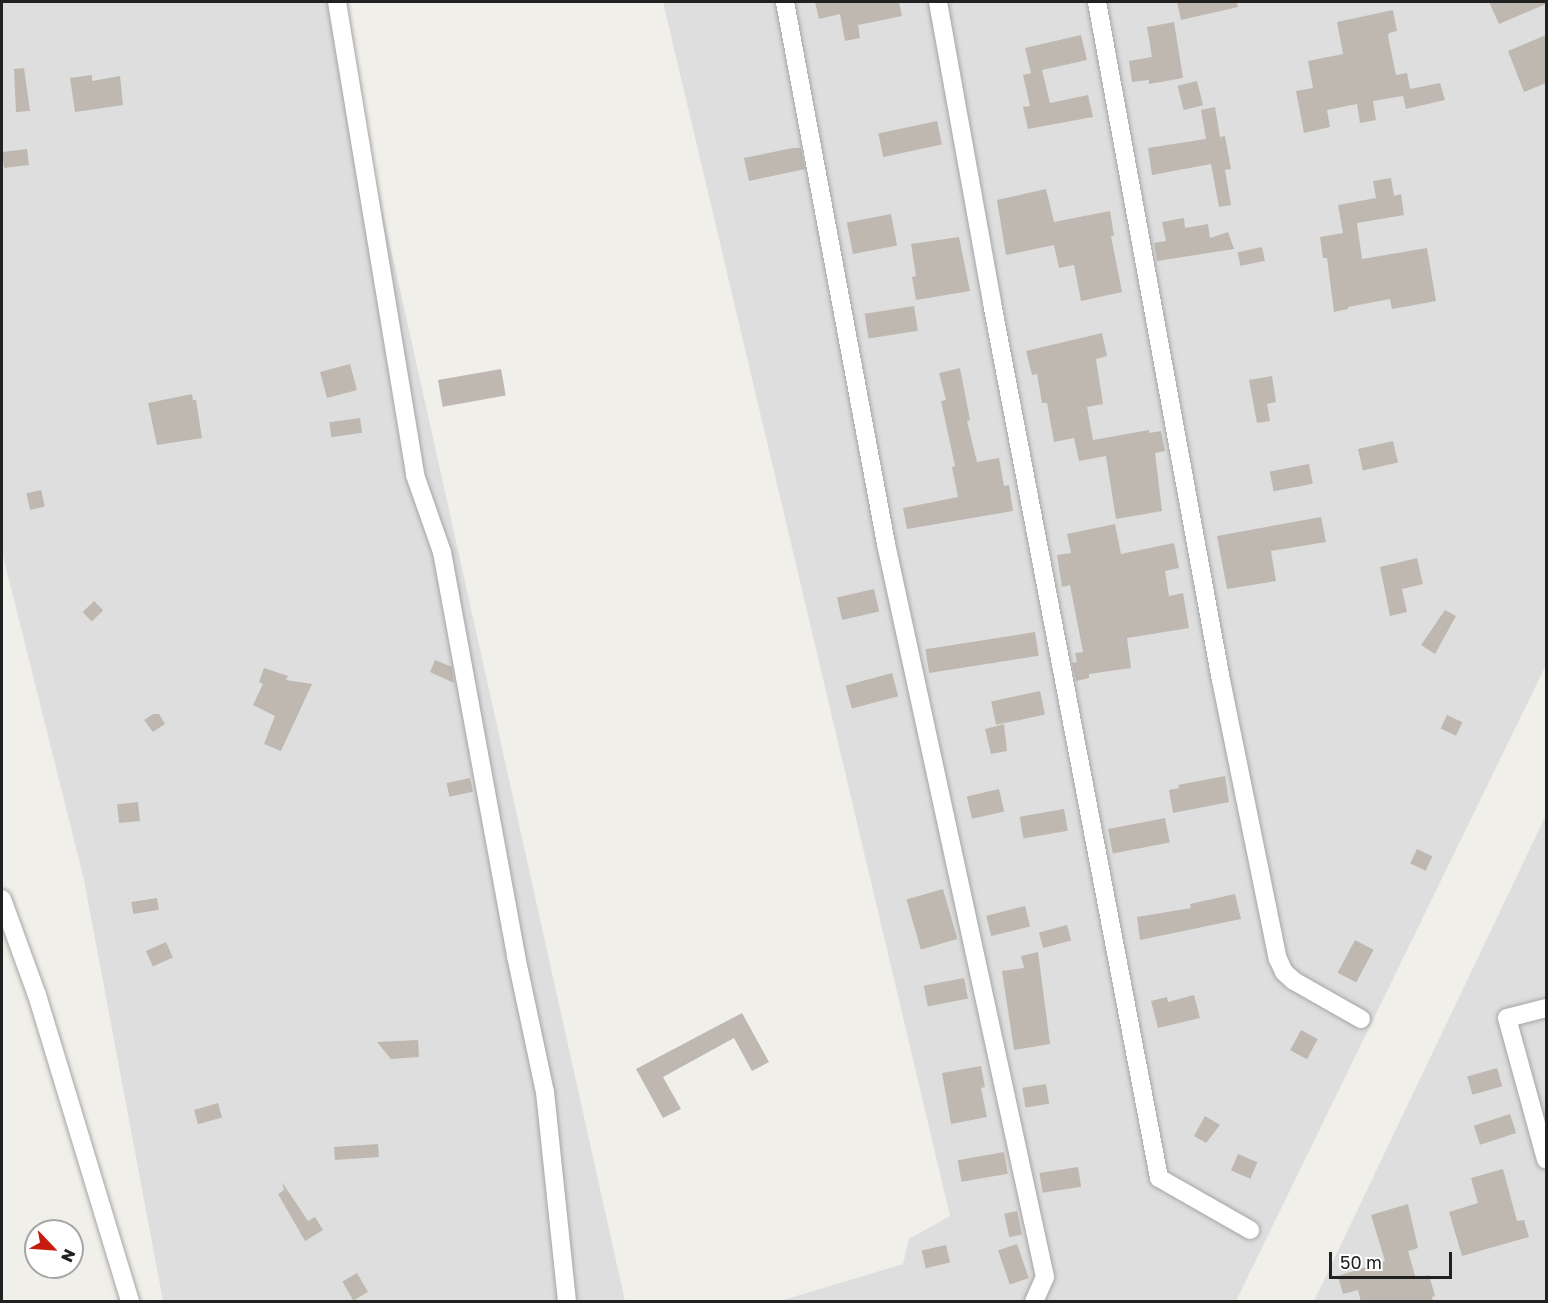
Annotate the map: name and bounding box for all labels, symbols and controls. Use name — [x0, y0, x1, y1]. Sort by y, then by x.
north arrow — [24, 1219, 84, 1279]
scale bar — [1332, 1240, 1455, 1278]
text: N — [57, 1246, 80, 1265]
text: 50 m — [1340, 1251, 1382, 1273]

